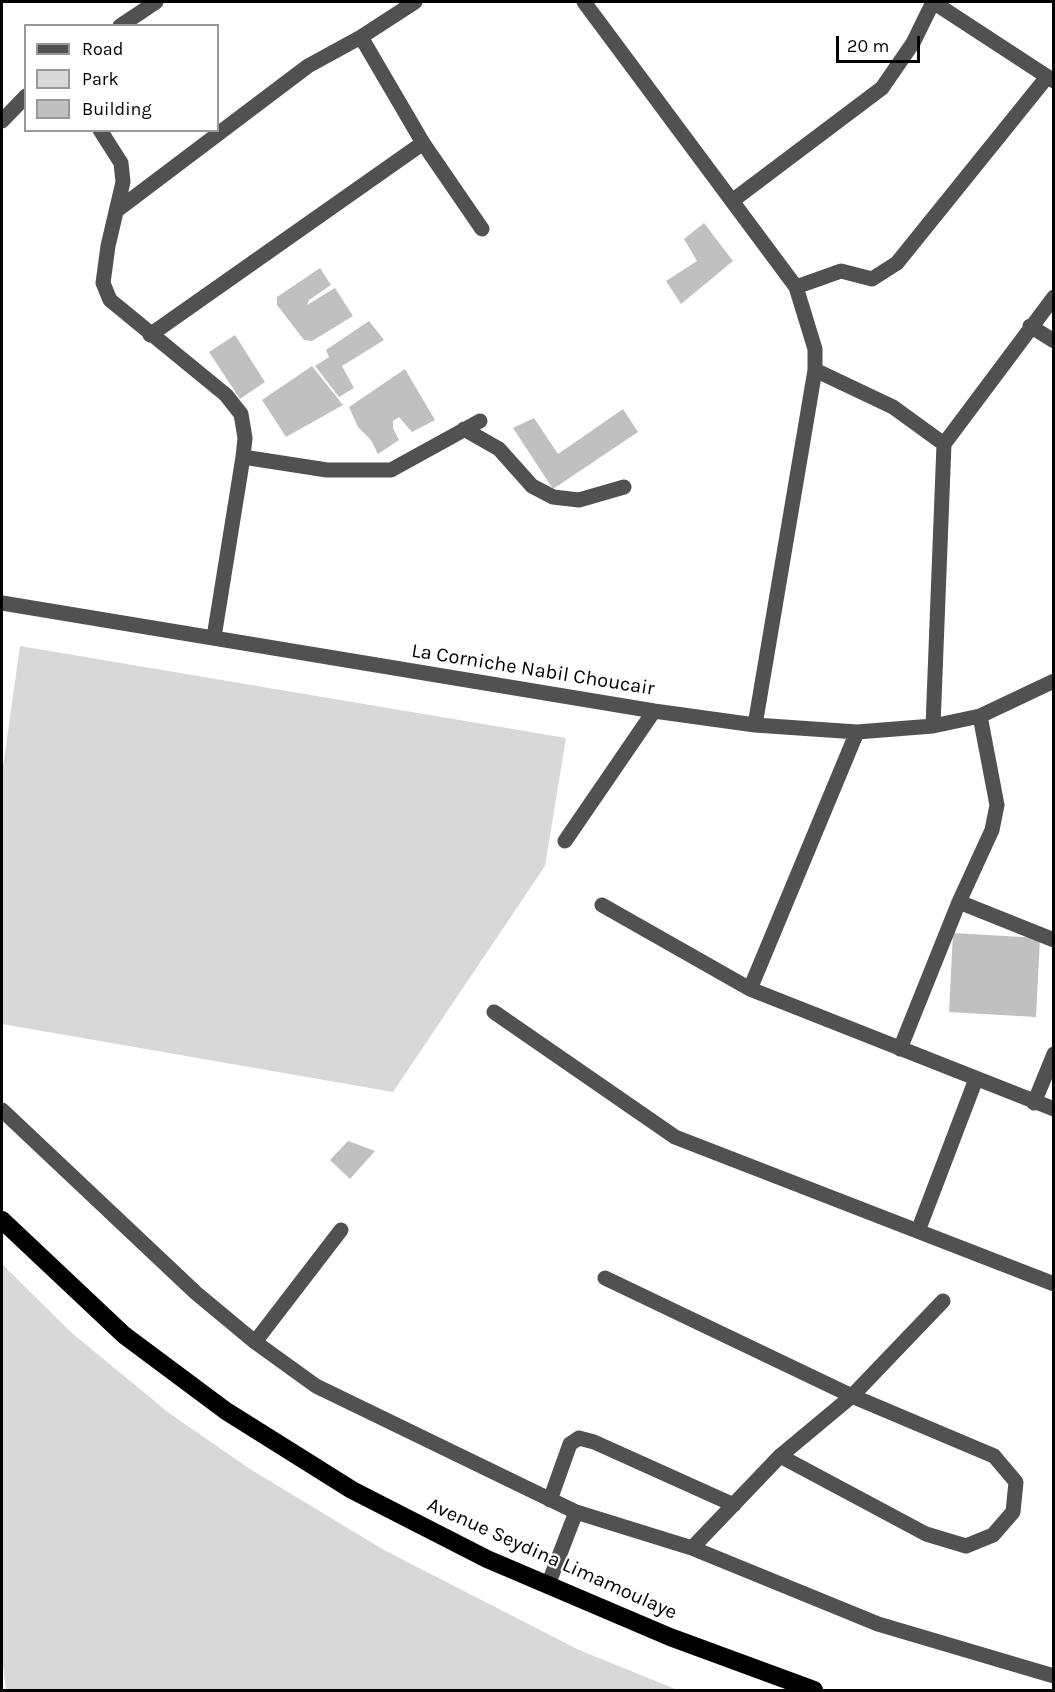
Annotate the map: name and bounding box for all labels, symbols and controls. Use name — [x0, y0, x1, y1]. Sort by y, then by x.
legend — [24, 24, 219, 132]
scale bar — [839, 24, 923, 62]
text: 20 m — [847, 35, 889, 57]
text: Road — [82, 38, 123, 60]
text: Park — [82, 68, 119, 90]
text: Building — [82, 98, 152, 120]
street label: La Corniche Nabil Choucair — [410, 639, 656, 701]
street label: Avenue Seydina Limamoulaye — [423, 1493, 681, 1625]

